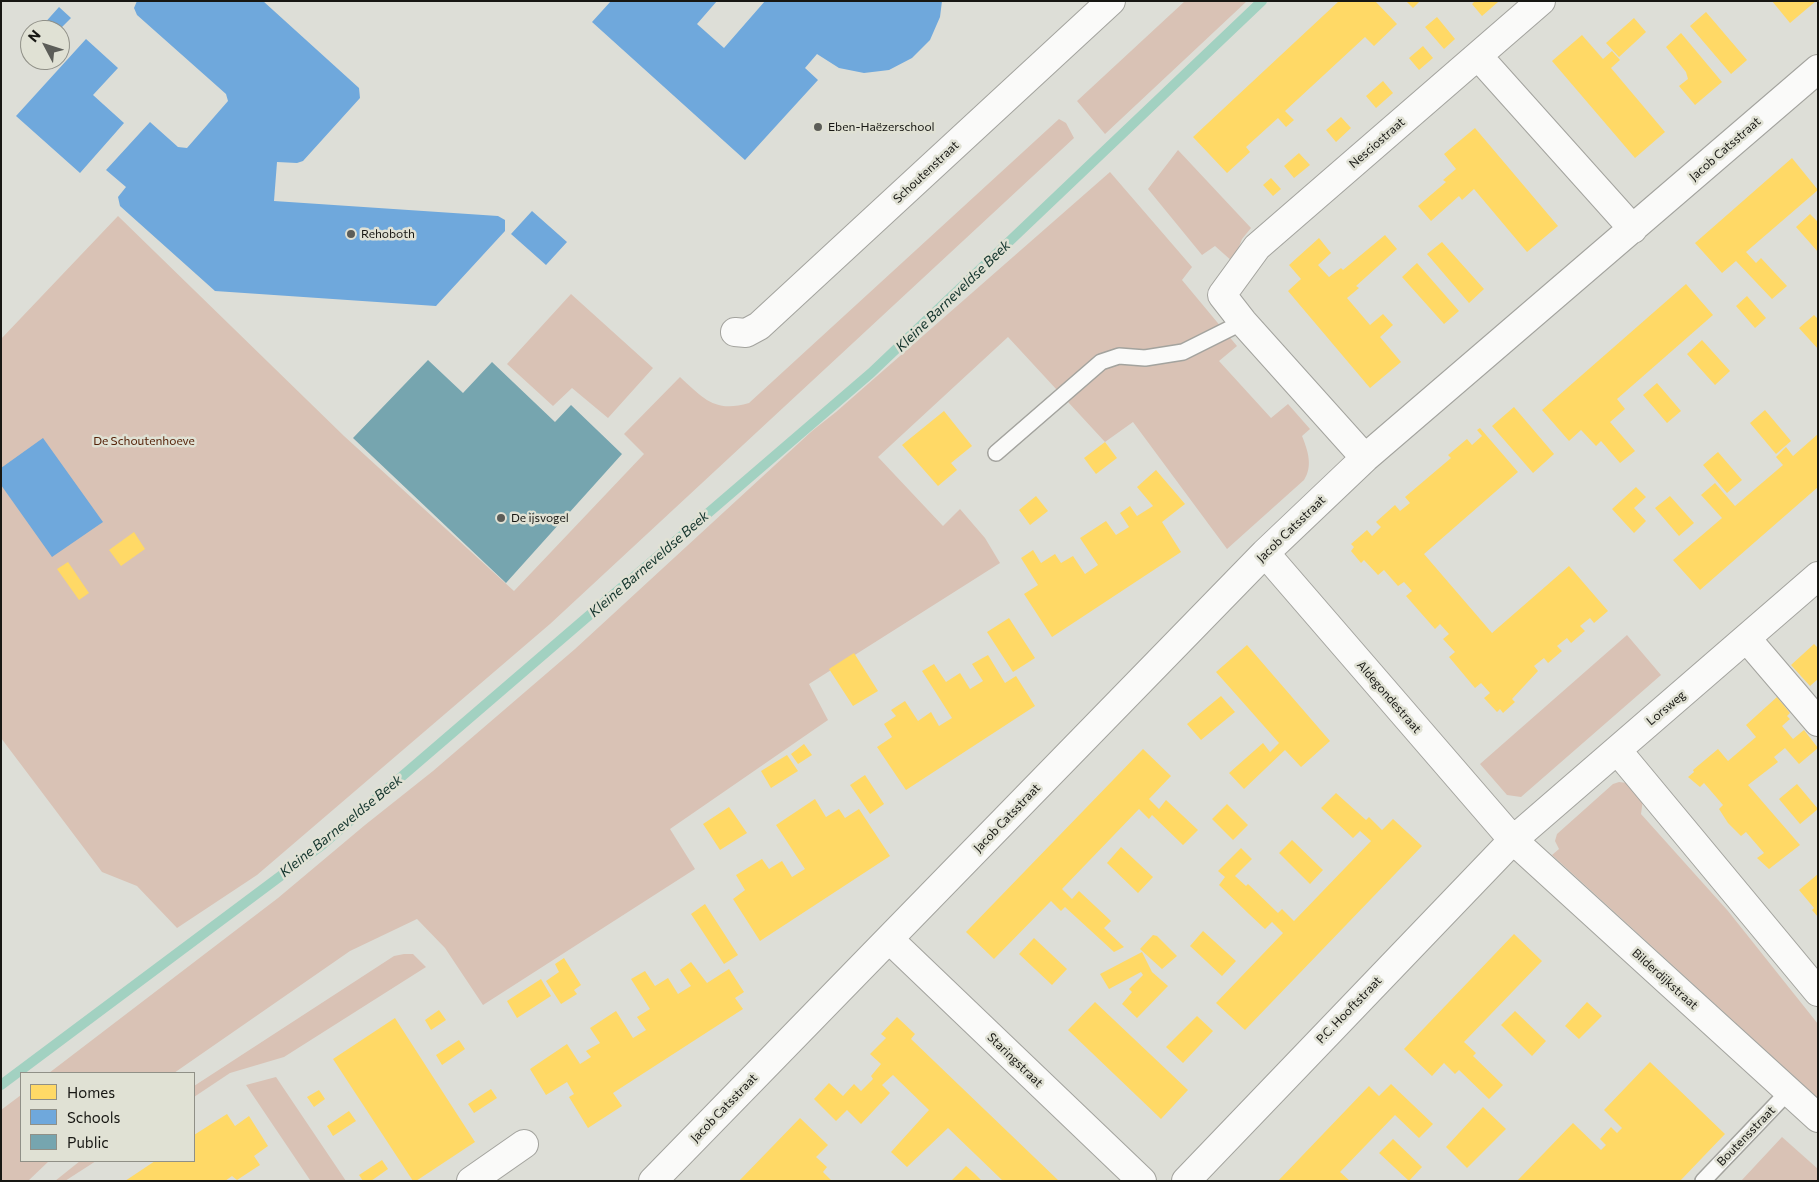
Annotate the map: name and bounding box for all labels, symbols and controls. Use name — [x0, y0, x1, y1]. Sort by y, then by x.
north arrow — [20, 20, 70, 70]
text: N — [24, 26, 44, 45]
street label: Jacob Catsstraat — [1686, 114, 1764, 184]
street label: Nesciostraat — [1346, 115, 1408, 171]
place label: Eben-Haëzerschool — [828, 120, 935, 134]
marker: Eben-Haëzerschool — [812, 121, 824, 133]
street label: Schoutenstraat — [890, 138, 962, 206]
place label: Rehoboth — [361, 227, 415, 241]
marker: Rehoboth — [345, 228, 357, 240]
water label: Kleine Barneveldse Beek — [892, 237, 1014, 355]
park label: De Schoutenhoeve — [93, 434, 195, 448]
street label: Jacob Catsstraat — [1254, 493, 1328, 565]
water label: Kleine Barneveldse Beek — [586, 507, 712, 621]
place label: De ijsvogel — [511, 511, 569, 525]
marker: De ijsvogel — [495, 512, 507, 524]
street label: Aldegondestraat — [1354, 658, 1424, 736]
street label: Lorsweg — [1644, 688, 1688, 728]
water label: Kleine Barneveldse Beek — [276, 771, 406, 881]
street label: Jacob Catsstraat — [971, 781, 1043, 855]
street label: Bilderdijkstraat — [1629, 946, 1701, 1012]
street label: P.C. Hooftstraat — [1313, 974, 1385, 1046]
street label: Staringstraat — [984, 1030, 1046, 1090]
street label: Jacob Catsstraat — [688, 1071, 760, 1145]
legend — [20, 1072, 195, 1162]
text: Homes — [67, 1083, 115, 1101]
street label: Boutensstraat — [1714, 1103, 1778, 1169]
text: Schools — [67, 1108, 120, 1126]
text: Public — [67, 1133, 109, 1151]

